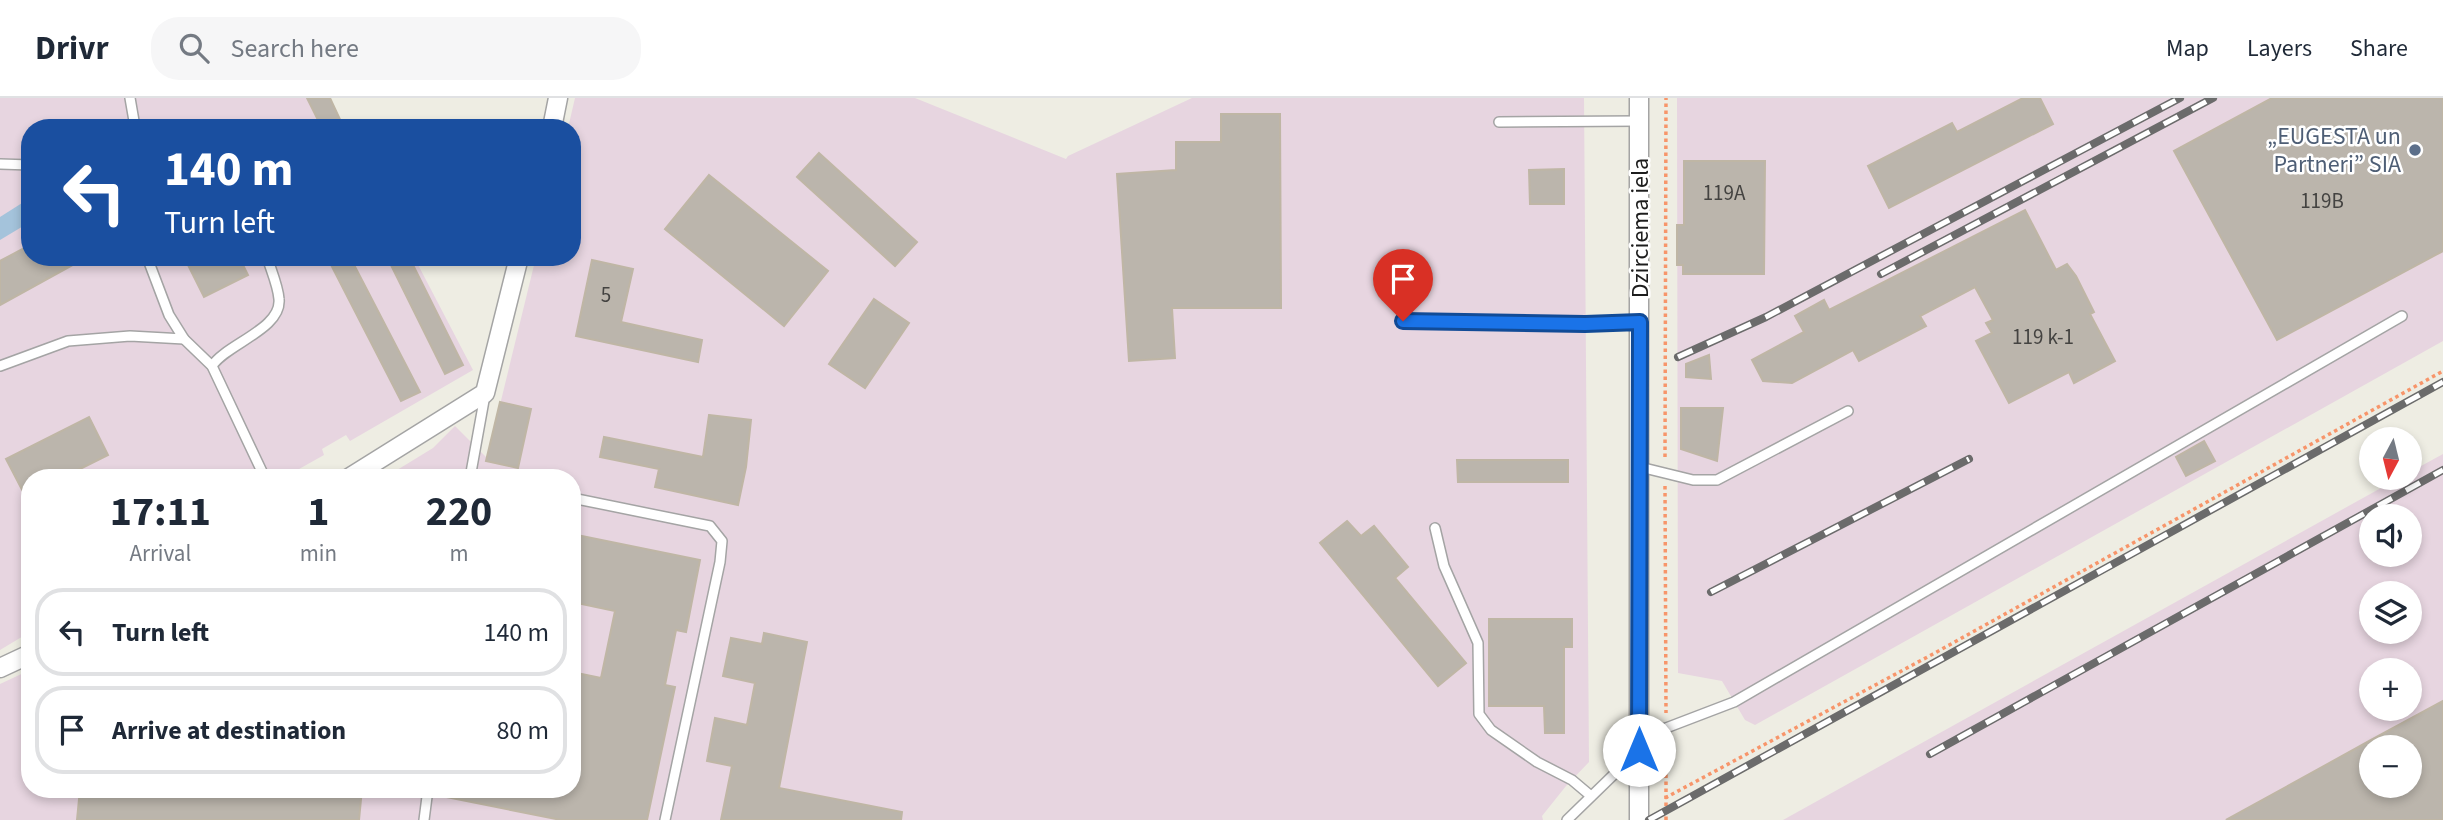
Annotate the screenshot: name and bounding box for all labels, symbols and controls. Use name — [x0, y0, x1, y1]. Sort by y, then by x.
search box — [151, 17, 641, 80]
text: Drivr — [35, 25, 109, 72]
icon: search — [175, 29, 213, 67]
text: Search here — [231, 30, 359, 67]
text: Map — [2166, 31, 2209, 66]
text: Layers — [2247, 31, 2312, 66]
text: Share — [2350, 31, 2408, 66]
place label: „EUGESTA un Partneri” SIA — [2267, 119, 2401, 182]
text: 140 m — [164, 135, 293, 205]
marker: „EUGESTA un Partneri” SIA — [2407, 142, 2423, 158]
icon: left — [49, 147, 140, 238]
street label: Dzirciema iela — [1623, 158, 1658, 298]
house number: 119A — [1703, 178, 1746, 208]
house number: 119B — [2300, 186, 2344, 216]
text: Turn left — [164, 200, 275, 246]
pin — [1373, 249, 1433, 321]
icon: arrive — [1384, 260, 1422, 298]
house number: 5 — [601, 280, 611, 310]
house number: 119 k-1 — [2012, 322, 2074, 352]
north arrow — [2359, 427, 2422, 490]
map controls — [2359, 427, 2422, 798]
text: 17:11 — [110, 482, 211, 542]
text: 1 — [307, 482, 329, 542]
text: 220 — [426, 482, 492, 542]
button: sound — [2359, 504, 2422, 567]
text: Arrival — [129, 537, 191, 570]
text: min — [300, 537, 337, 570]
text: m — [449, 537, 469, 570]
button: layers — [2359, 581, 2422, 644]
icon: left — [53, 613, 91, 651]
text: Turn left — [112, 614, 209, 651]
text: 140 m — [483, 614, 549, 651]
button: + — [2359, 658, 2422, 721]
icon: arrive — [53, 711, 91, 749]
text: Arrive at destination — [112, 712, 346, 749]
text: 80 m — [496, 712, 549, 749]
position arrow — [1602, 713, 1676, 787]
button: − — [2359, 735, 2422, 798]

